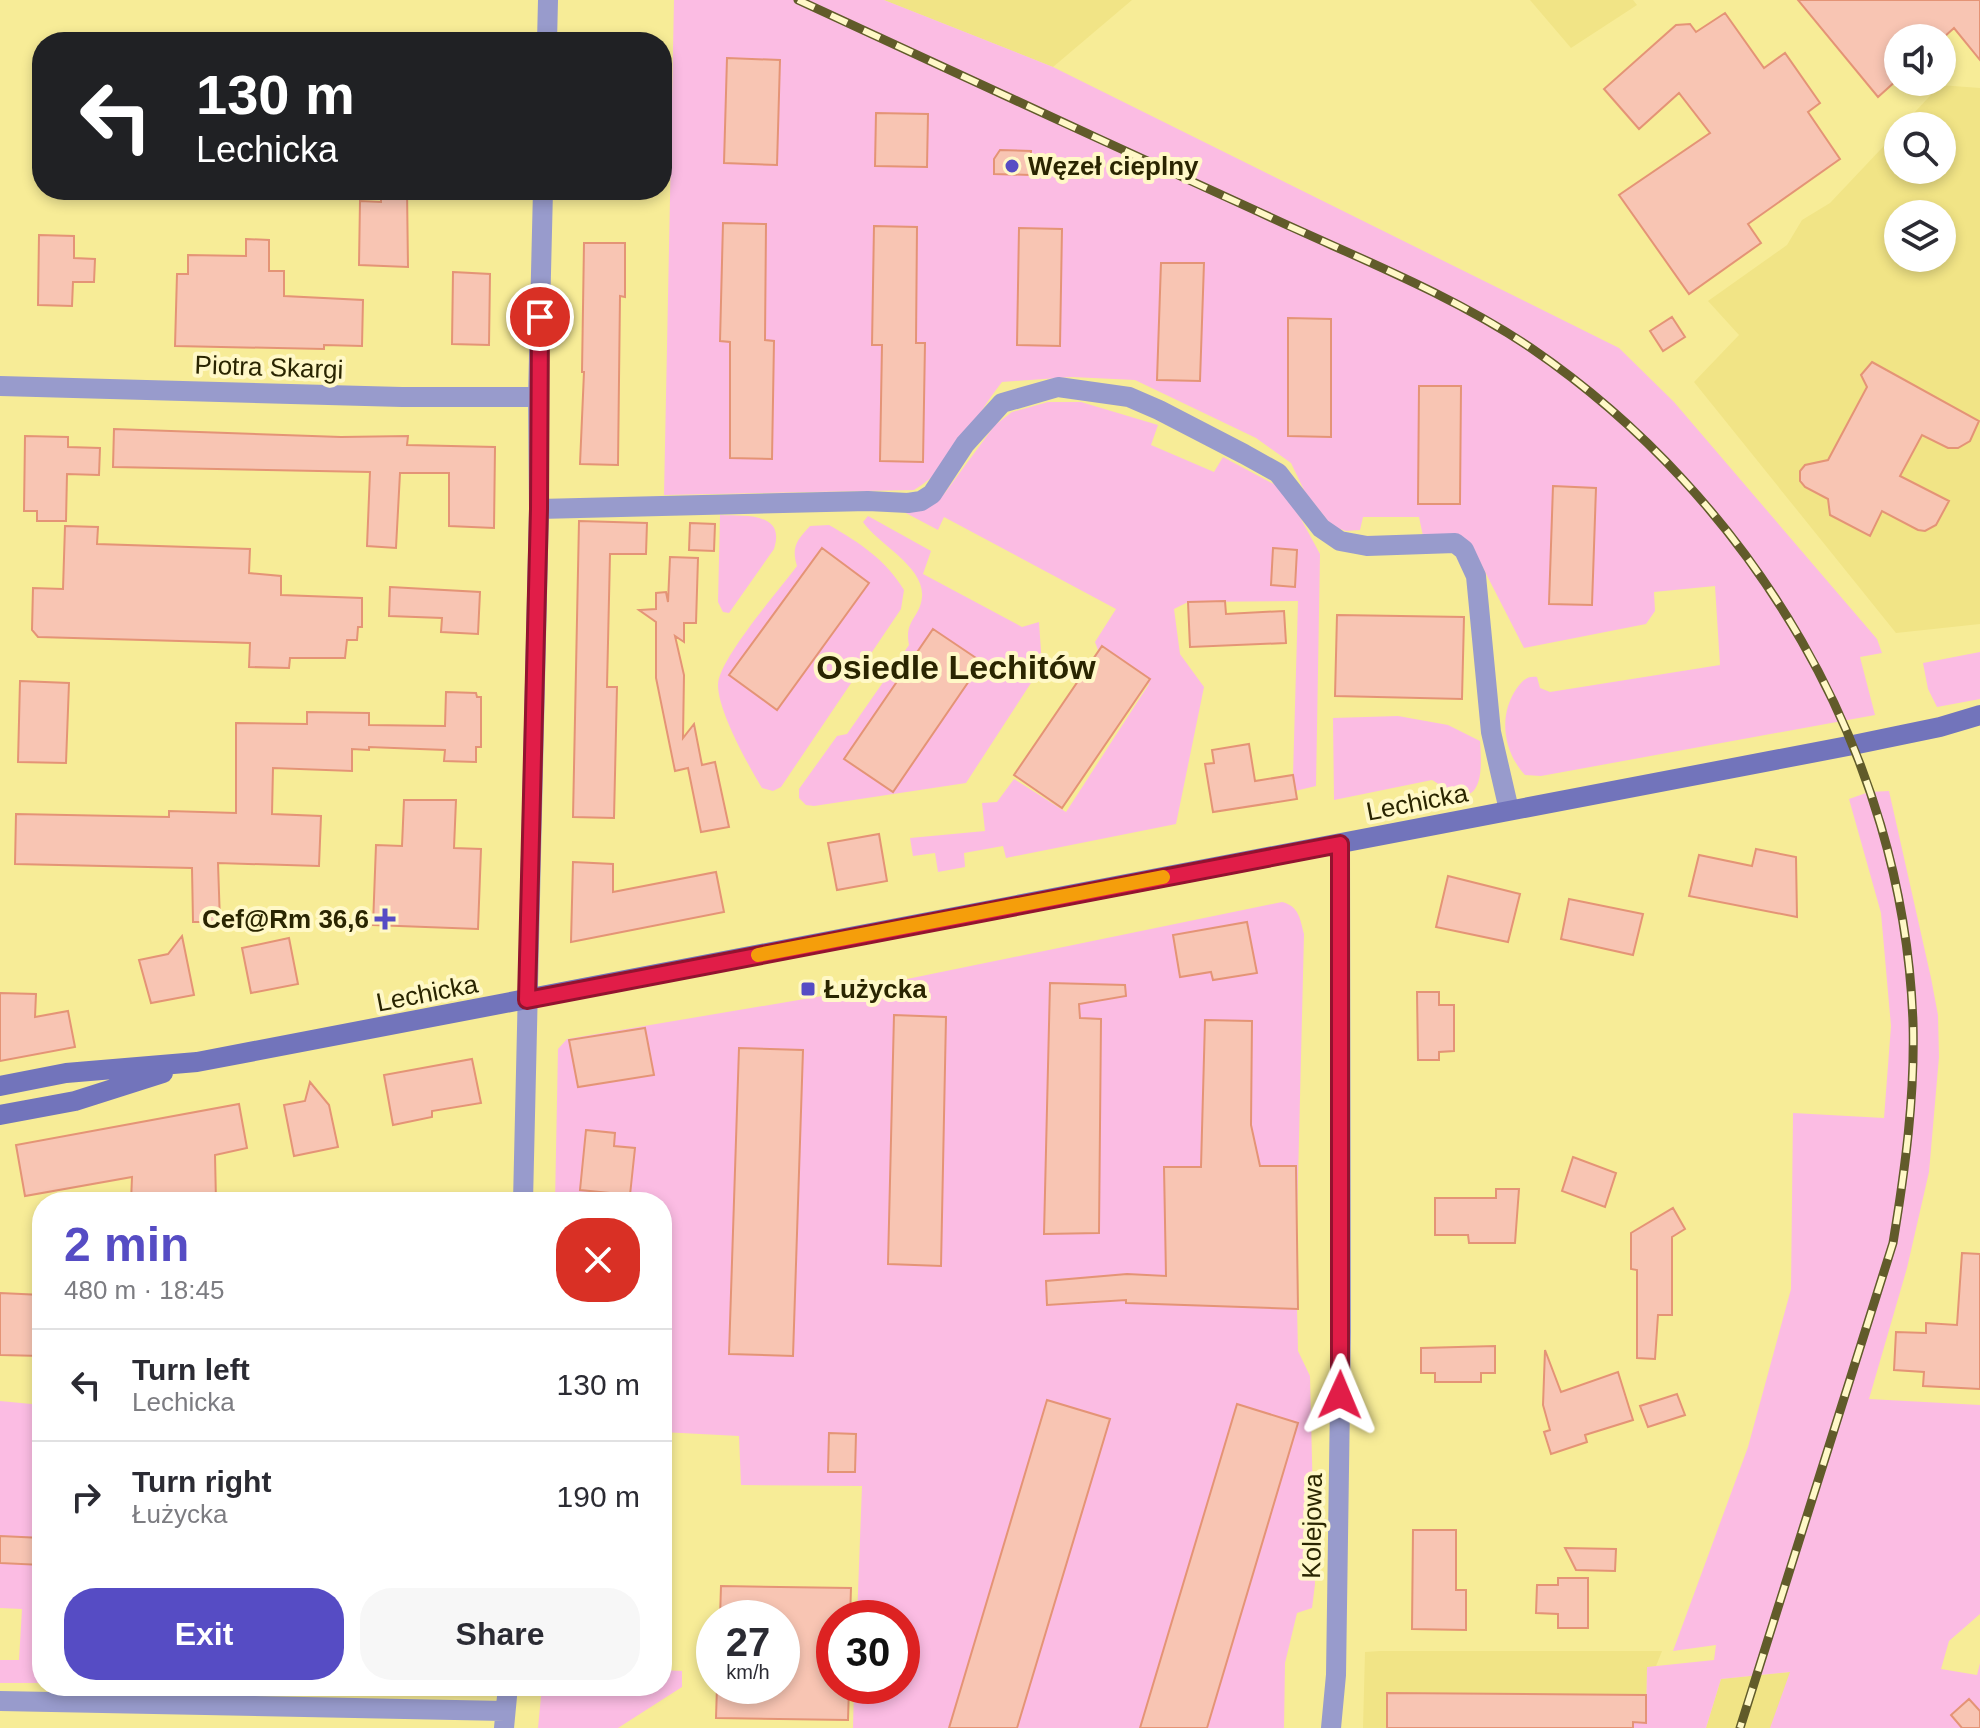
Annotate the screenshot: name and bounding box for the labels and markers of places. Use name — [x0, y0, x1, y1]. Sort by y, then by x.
place label: Węzeł cieplny — [1028, 151, 1199, 181]
marker: Węzeł cieplny — [1003, 157, 1021, 175]
pin — [506, 283, 574, 351]
place label: Cef@Rm 36,6 — [202, 904, 369, 934]
marker: Cef@Rm 36,6 — [376, 910, 394, 928]
place label: Łużycka — [824, 974, 927, 1004]
marker: Łużycka — [799, 980, 817, 998]

